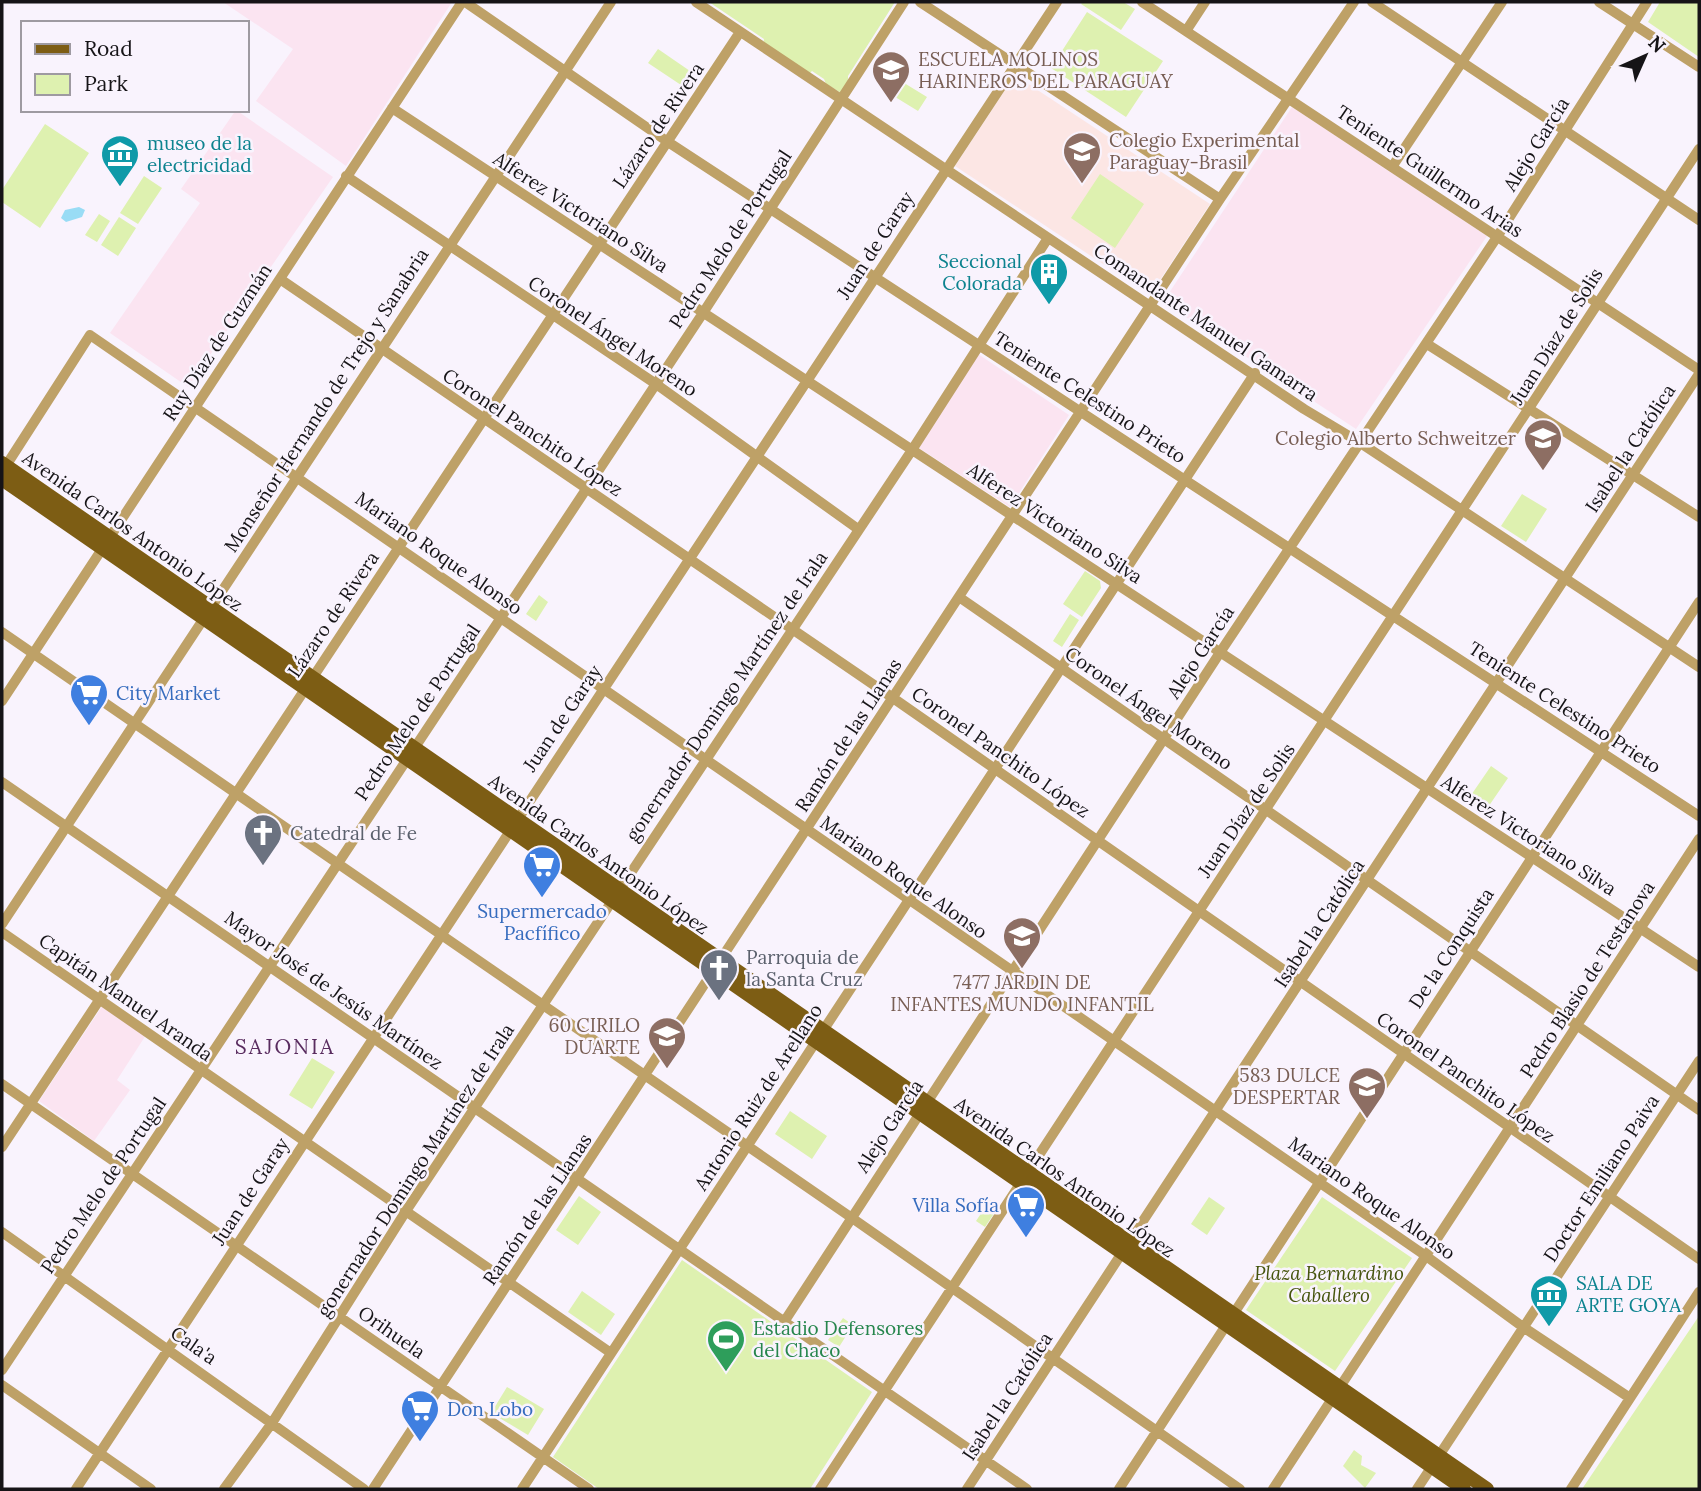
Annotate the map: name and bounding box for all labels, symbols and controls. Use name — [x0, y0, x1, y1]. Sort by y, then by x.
legend — [21, 21, 248, 112]
north arrow — [1610, 21, 1680, 91]
text: N — [1643, 30, 1671, 58]
text: Road — [84, 35, 133, 62]
place label: ESCUELA MOLINOS HARINEROS DEL PARAGUAY — [918, 47, 1174, 93]
school or university icon: ESCUELA MOLINOS HARINEROS DEL PARAGUAY — [870, 49, 912, 104]
street label: Lázaro de Rivera — [607, 57, 709, 192]
text: Park — [84, 70, 128, 97]
street label: Alejo García — [1497, 93, 1574, 196]
street label: Teniente Guillermo Arias — [1332, 100, 1528, 243]
place label: Colegio Experimental Paraguay-Brasil — [1109, 128, 1299, 174]
school or university icon: Colegio Experimental Paraguay-Brasil — [1061, 130, 1103, 185]
place label: museo de la electricidad — [147, 131, 252, 177]
museum icon: museo de la electricidad — [99, 133, 141, 188]
street label: Pedro Melo de Portugal — [663, 145, 797, 333]
street label: Alferez Victoriano Silva — [488, 146, 673, 278]
street label: Juan de Garay — [831, 187, 919, 304]
street label: Comandante Manuel Gamarra — [1089, 238, 1323, 406]
street label: Monseñor Hernando de Trejo y Sanabria — [219, 243, 434, 556]
place label: Seccional Colorada — [938, 249, 1022, 295]
building icon: Seccional Colorada — [1028, 251, 1070, 306]
street label: Ruy Díaz de Guzmán — [157, 259, 277, 425]
street label: Juan Díaz de Solis — [1504, 263, 1608, 410]
street label: Coronel Ángel Moreno — [524, 270, 702, 402]
street label: Teniente Celestino Prieto — [989, 326, 1191, 468]
street label: Coronel Panchito López — [438, 363, 628, 501]
street label: Isabel la Católica — [1580, 379, 1680, 517]
school or university icon: Colegio Alberto Schweitzer — [1522, 417, 1564, 472]
place label: Colegio Alberto Schweitzer — [1275, 426, 1517, 450]
street label: Avenida Carlos Antonio López — [17, 445, 248, 616]
street label: Alferez Victoriano Silva — [962, 457, 1147, 589]
street label: Mariano Roque Alonso — [351, 486, 527, 620]
street label: Lázaro de Rivera — [282, 546, 384, 681]
street label: gonernador Domingo Martínez de Irala — [620, 546, 832, 846]
street label: Alejo García — [1161, 601, 1239, 704]
street label: Pedro Melo de Portugal — [349, 619, 485, 805]
street label: Teniente Celestino Prieto — [1464, 636, 1666, 778]
street label: Coronel Ángel Moreno — [1060, 641, 1238, 775]
street label: Ramón de las Llanas — [789, 654, 907, 816]
street label: Juan de Garay — [517, 660, 606, 777]
supermarket icon: City Market — [68, 672, 110, 727]
place label: City Market — [116, 681, 221, 705]
street label: Coronel Panchito López — [907, 681, 1095, 823]
street label: Juan Díaz de Solis — [1192, 738, 1300, 882]
street label: Avenida Carlos Antonio López — [483, 768, 714, 939]
street label: Alferez Victoriano Silva — [1436, 769, 1621, 901]
street label: Mariano Roque Alonso — [816, 810, 992, 944]
church icon: Catedral de Fe — [242, 812, 284, 867]
place label: Catedral de Fe — [290, 821, 417, 845]
supermarket icon: Supermercado Pacfífico — [521, 844, 563, 899]
street label: Isabel la Católica — [1269, 854, 1369, 992]
street label: Pedro Blasio de Testanova — [1514, 876, 1660, 1082]
street label: De la Conquista — [1403, 883, 1499, 1013]
place label: Supermercado Pacfífico — [477, 899, 607, 945]
street label: Mayor José de Jesús Martínez — [220, 905, 448, 1075]
school or university icon: 7477 JARDIN DE INFANTES MUNDO INFANTIL — [1001, 915, 1043, 970]
street label: Capitán Manuel Aranda — [34, 928, 218, 1066]
place label: Parroquia de la Santa Cruz — [746, 945, 863, 991]
church icon: Parroquia de la Santa Cruz — [698, 947, 740, 1002]
place label: 7477 JARDIN DE INFANTES MUNDO INFANTIL — [890, 970, 1154, 1016]
street label: Antonio Ruiz de Arellano — [688, 999, 827, 1196]
street label: Coronel Panchito López — [1372, 1006, 1560, 1148]
place label: 60 CIRILO DUARTE — [549, 1013, 640, 1059]
school or university icon: 60 CIRILO DUARTE — [646, 1015, 688, 1070]
street label: gonernador Domingo Martínez de Irala — [311, 1019, 519, 1321]
district label: SAJONIA — [235, 1033, 335, 1060]
place label: 583 DULCE DESPERTAR — [1233, 1063, 1340, 1109]
school or university icon: 583 DULCE DESPERTAR — [1346, 1065, 1388, 1120]
street label: Alejo García — [850, 1075, 928, 1178]
street label: Doctor Emiliano Paiva — [1538, 1090, 1664, 1266]
street label: Avenida Carlos Antonio López — [949, 1091, 1180, 1262]
street label: Pedro Melo de Portugal — [35, 1092, 171, 1278]
street label: Ramón de las Llanas — [477, 1128, 597, 1289]
street label: Mariano Roque Alonso — [1284, 1131, 1460, 1265]
street label: Juan de Garay — [206, 1133, 294, 1250]
supermarket icon: Villa Sofía — [1005, 1184, 1047, 1239]
place label: Villa Sofía — [911, 1193, 999, 1217]
park label: Plaza Bernardino Caballero — [1254, 1261, 1404, 1307]
place label: SALA DE ARTE GOYA — [1575, 1271, 1682, 1317]
museum icon: SALA DE ARTE GOYA — [1528, 1273, 1570, 1328]
street label: Orihuela — [354, 1300, 430, 1364]
place label: Estadio Defensores del Chaco — [753, 1316, 924, 1362]
sports icon: Estadio Defensores del Chaco — [705, 1318, 747, 1373]
street label: Cala'a — [166, 1320, 222, 1370]
street label: Isabel la Católica — [957, 1327, 1057, 1465]
supermarket icon: Don Lobo — [399, 1388, 441, 1443]
place label: Don Lobo — [447, 1397, 533, 1421]

